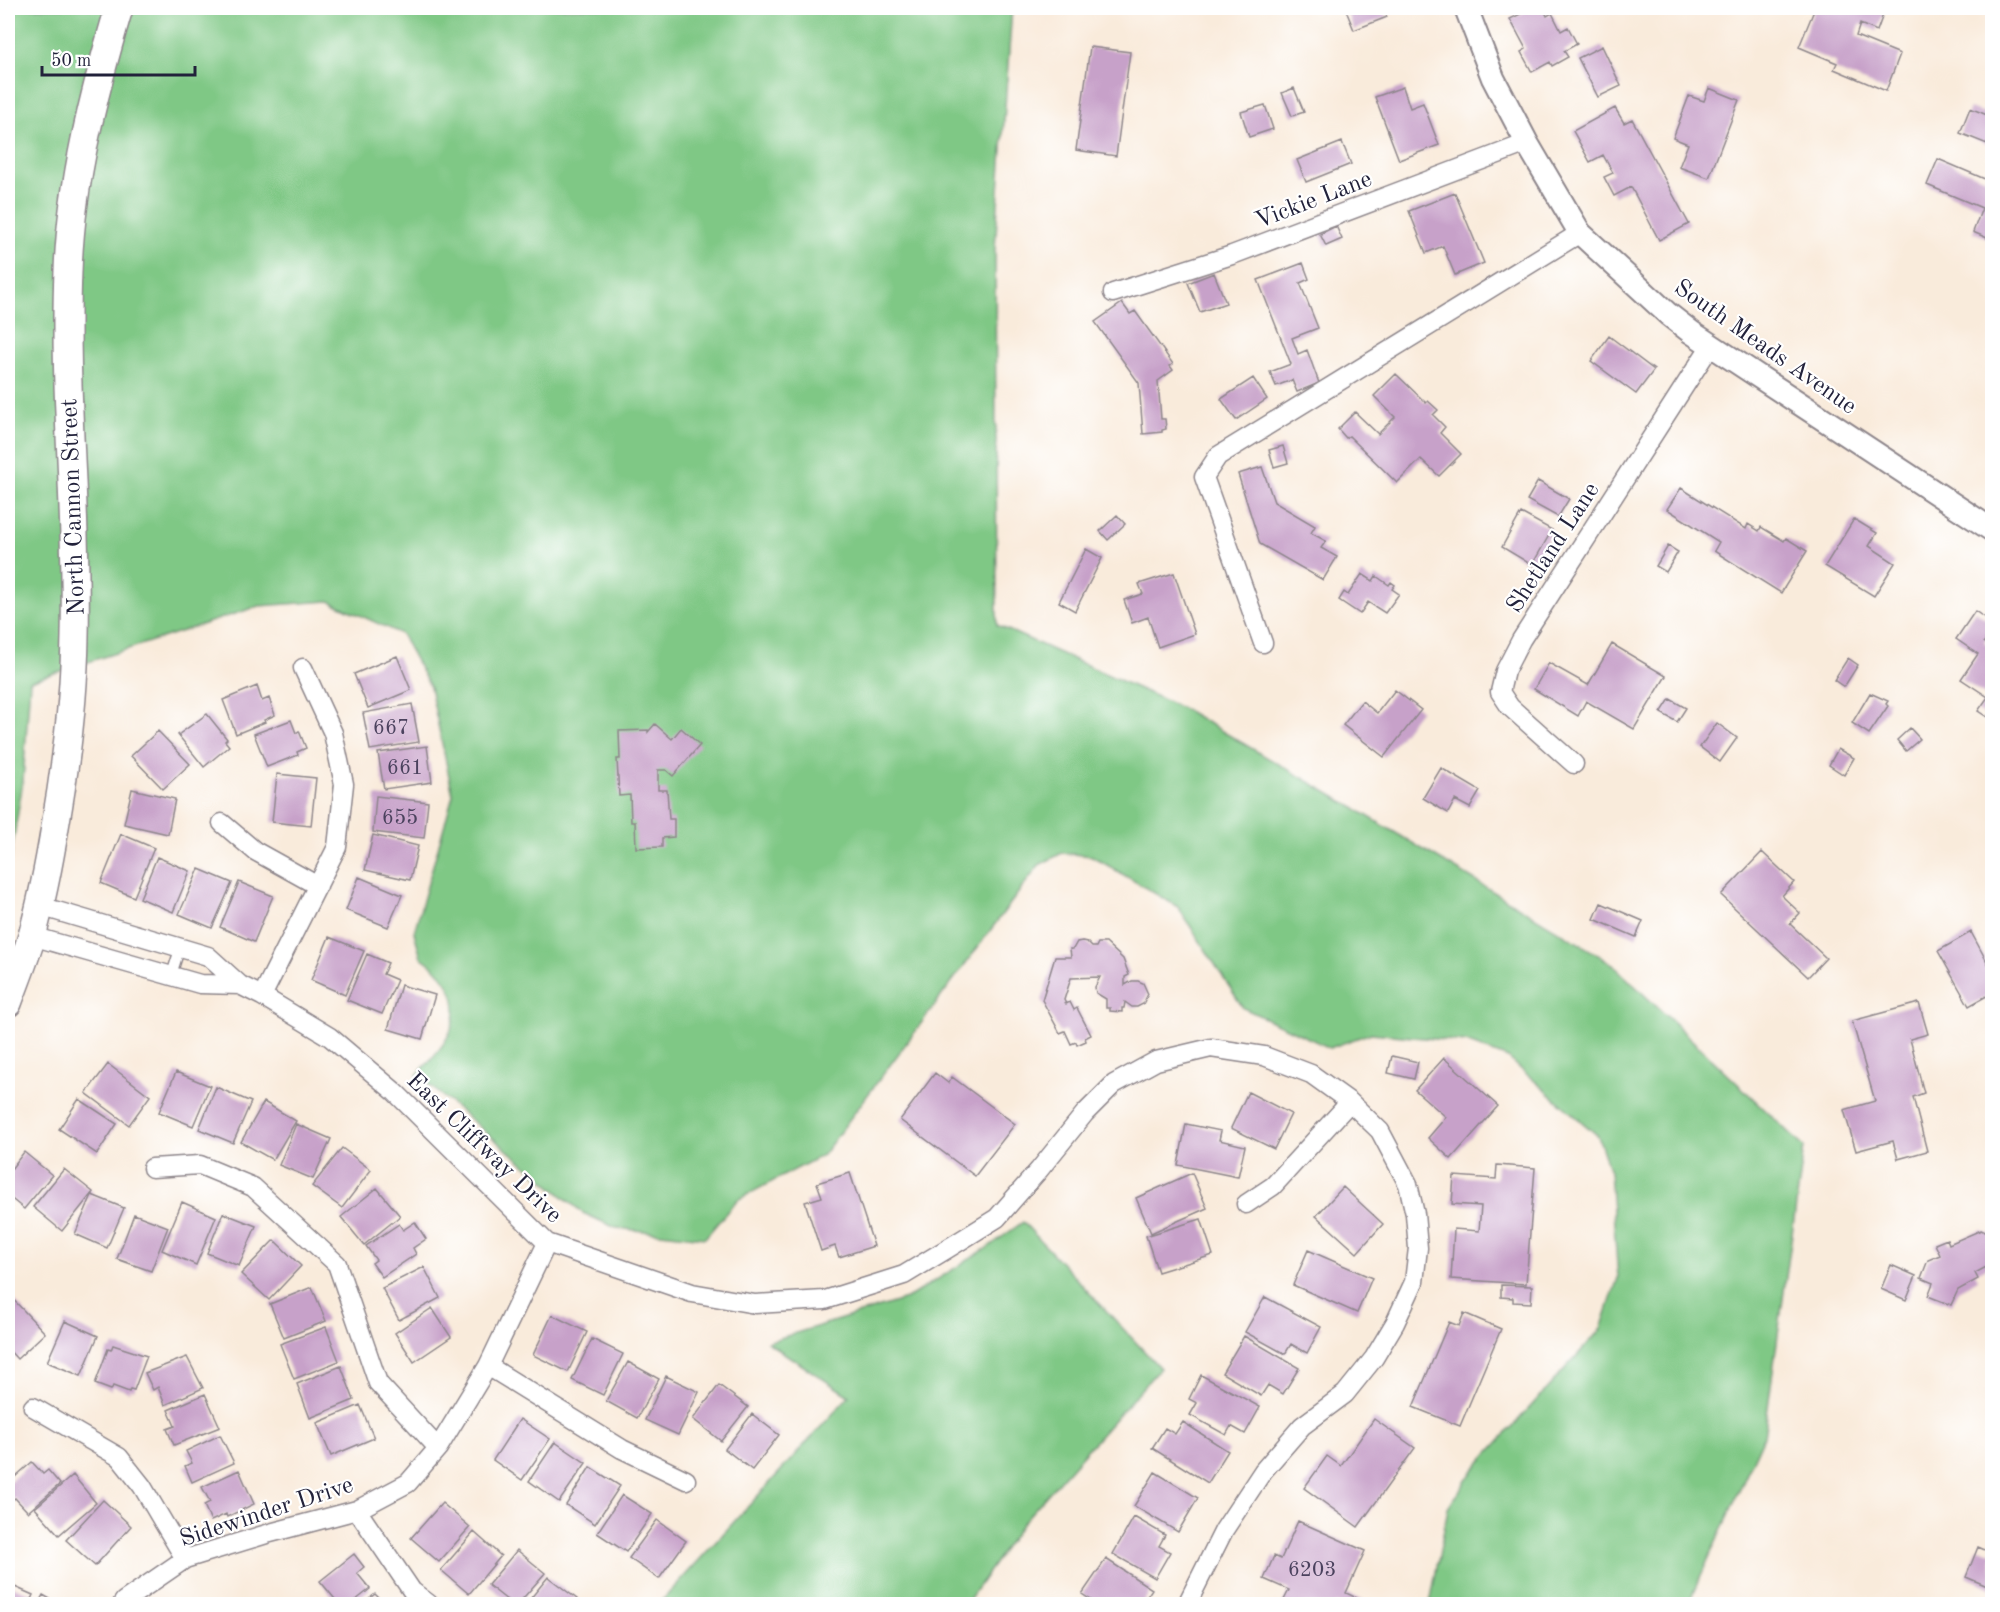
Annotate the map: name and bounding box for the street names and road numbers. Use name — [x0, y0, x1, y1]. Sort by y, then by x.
street label: Vickie Lane — [1252, 168, 1375, 234]
street label: South Meads Avenue — [1669, 276, 1860, 420]
street label: North Cannon Street — [58, 398, 90, 616]
street label: Shetland Lane — [1503, 479, 1605, 617]
street label: East Cliffway Drive — [401, 1069, 566, 1228]
street label: Sidewinder Drive — [177, 1474, 356, 1552]

